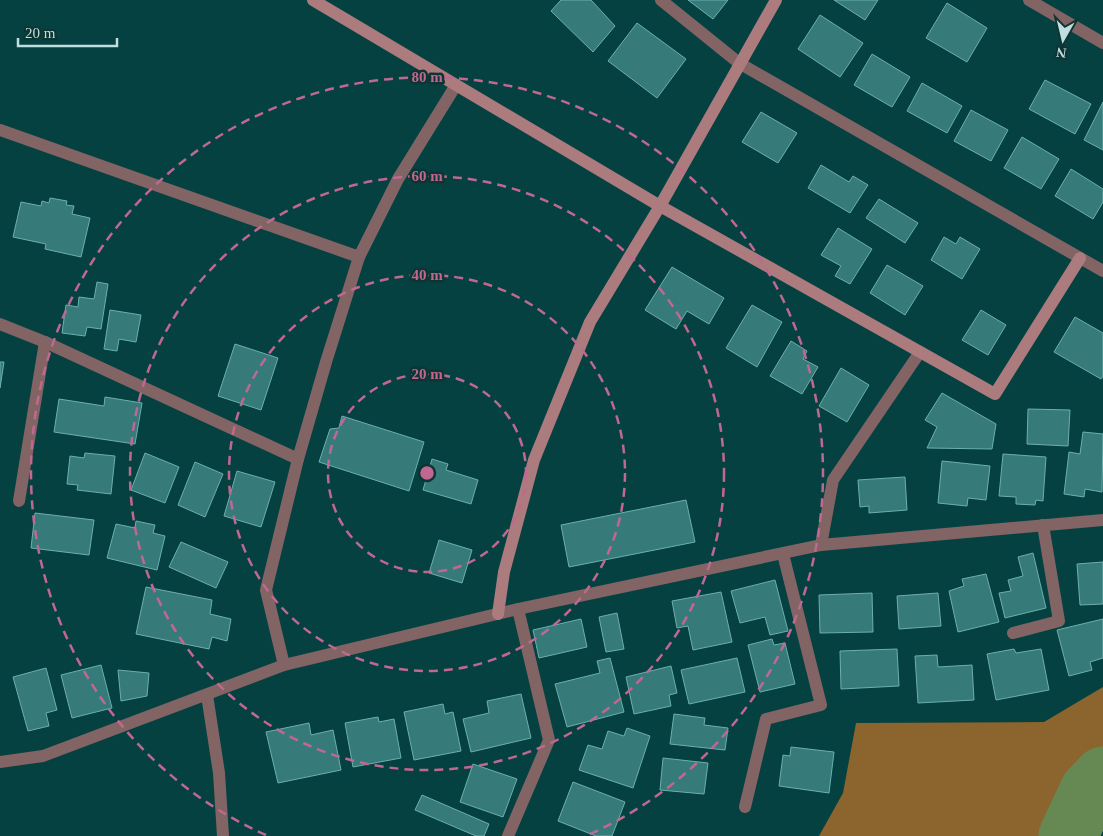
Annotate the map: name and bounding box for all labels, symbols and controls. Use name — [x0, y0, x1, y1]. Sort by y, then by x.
scale bar — [18, 15, 116, 47]
north arrow — [1038, 15, 1088, 65]
text: 20 m — [25, 25, 56, 41]
text: N — [1055, 44, 1067, 61]
text: 80 m — [411, 69, 443, 85]
text: 60 m — [411, 168, 443, 184]
text: 40 m — [411, 267, 443, 283]
text: 20 m — [411, 366, 443, 382]
centre of rings — [418, 464, 436, 482]

